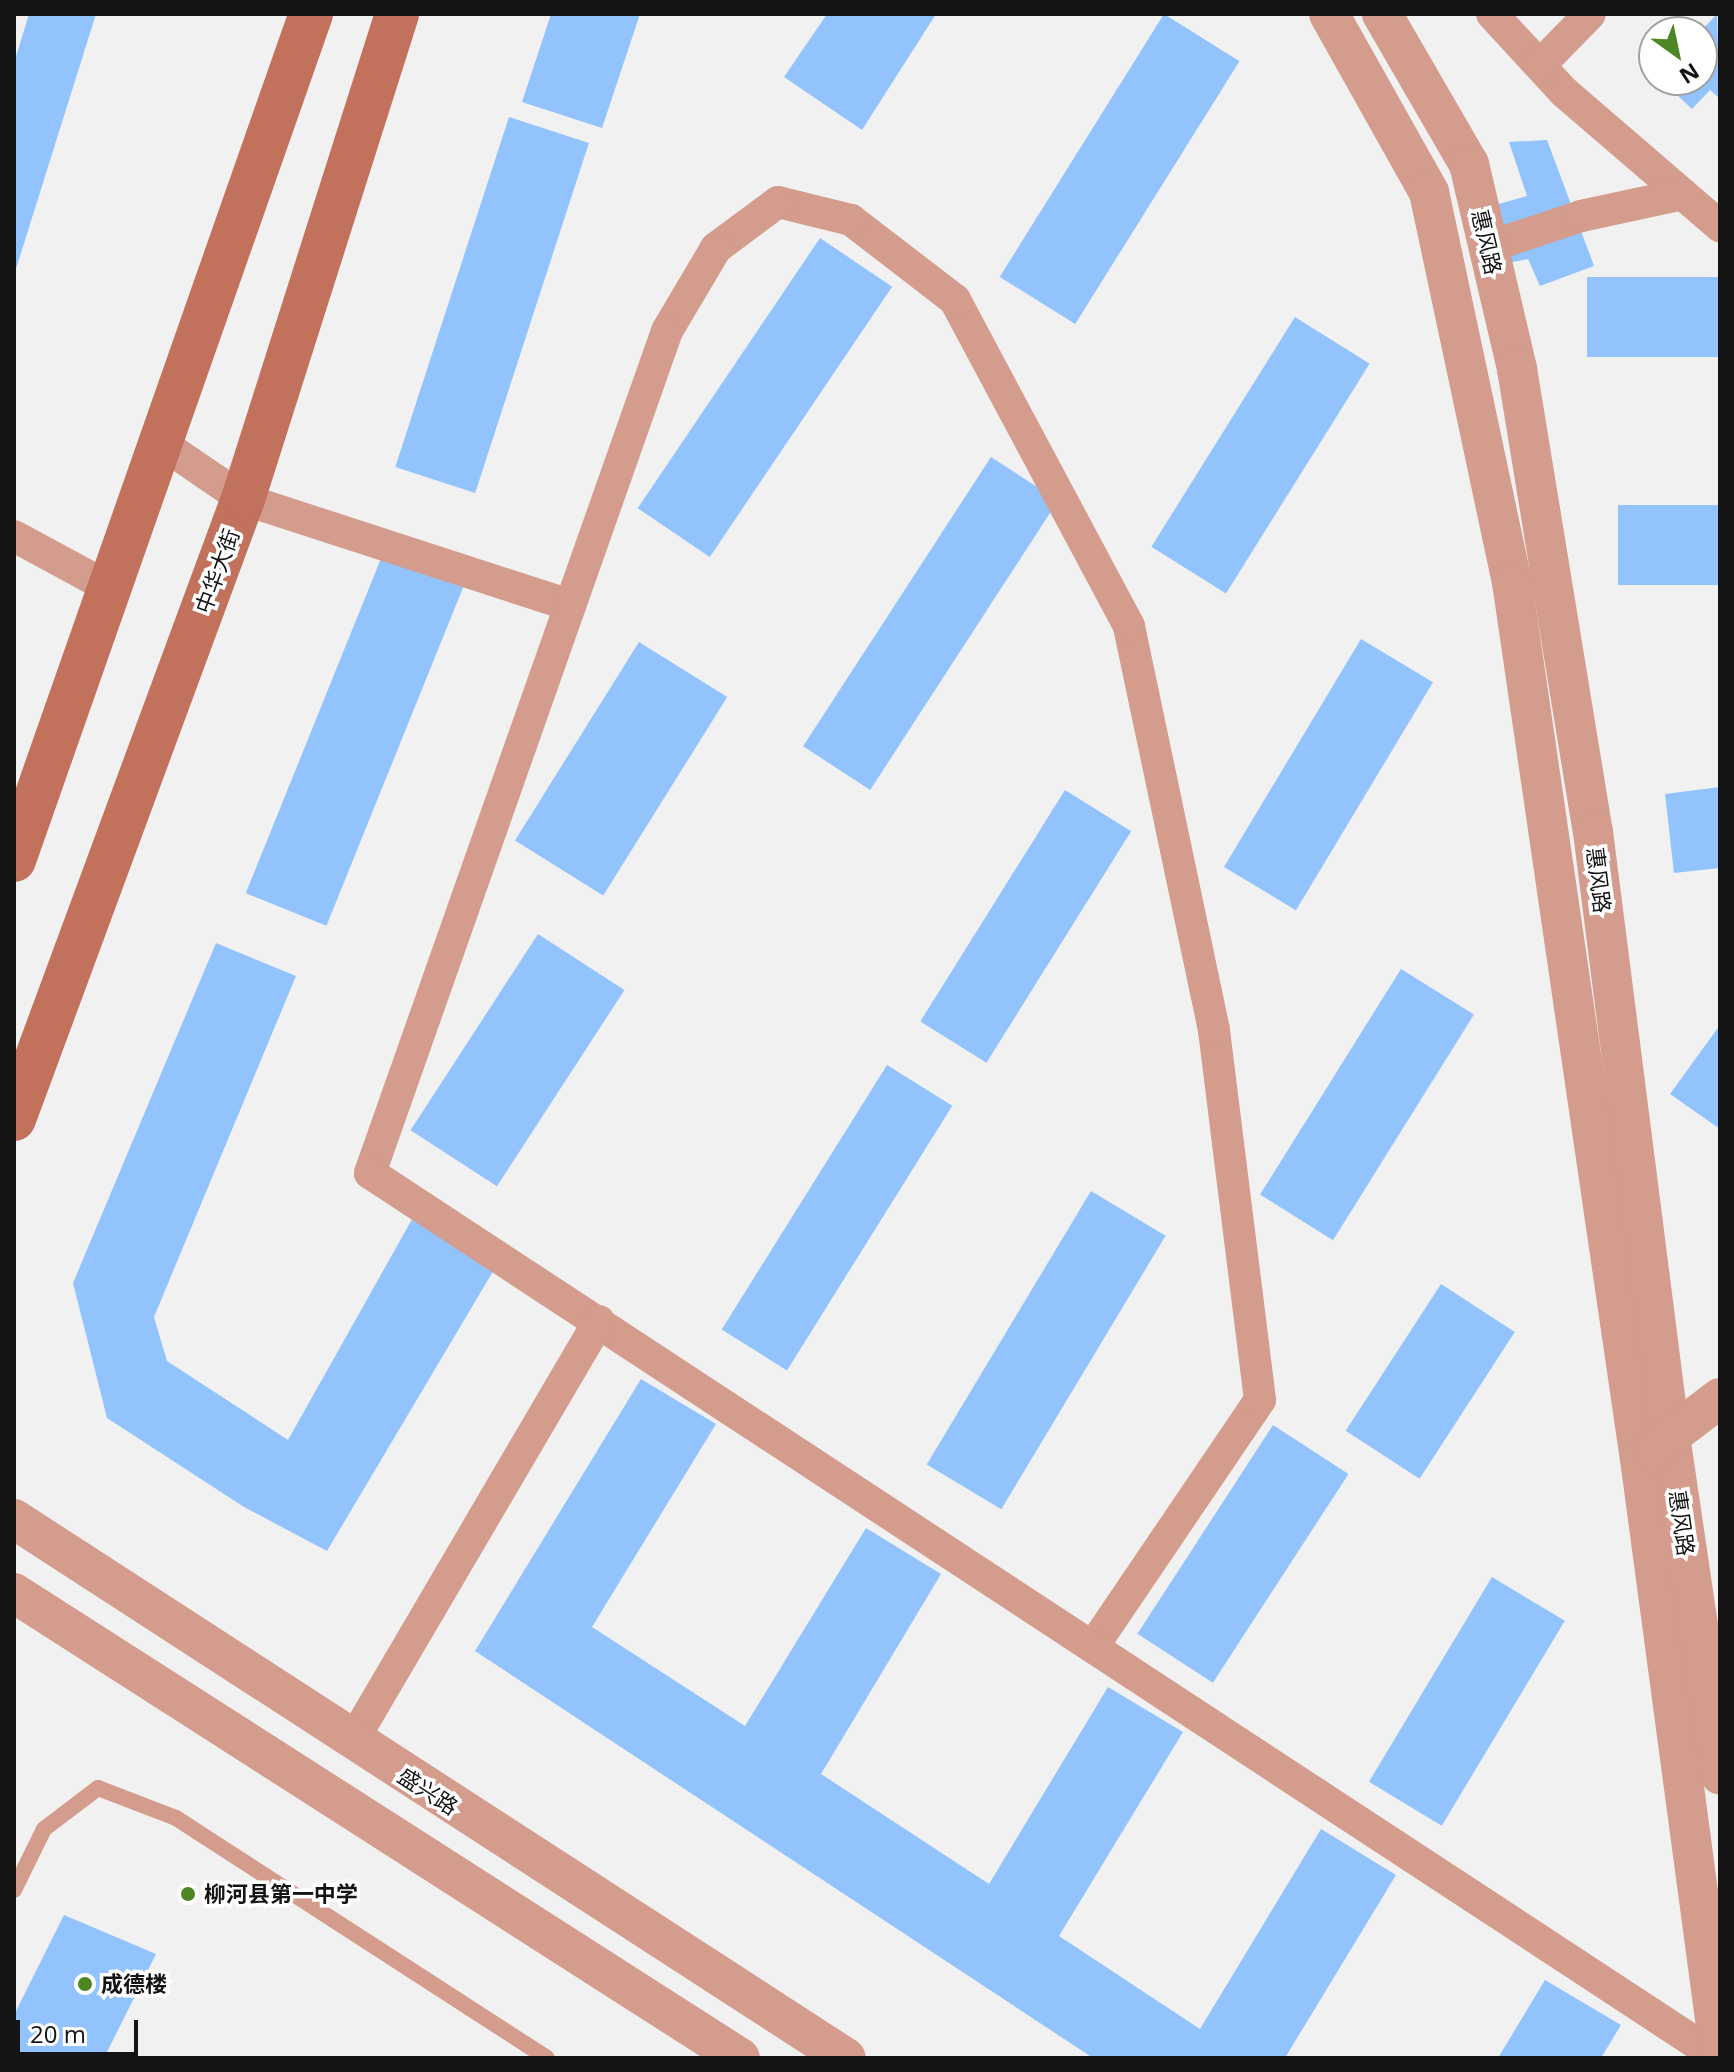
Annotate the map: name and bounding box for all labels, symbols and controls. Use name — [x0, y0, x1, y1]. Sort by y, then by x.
north arrow — [1638, 16, 1718, 96]
text: N — [1674, 57, 1706, 92]
street label: 惠风路 — [1467, 207, 1507, 277]
street label: 中华大街 — [190, 525, 244, 617]
street label: 惠风路 — [1582, 846, 1616, 914]
street label: 惠风路 — [1664, 1488, 1700, 1558]
street label: 盛兴路 — [393, 1762, 463, 1820]
place label: 柳河县第一中学 — [204, 1881, 358, 1907]
marker: 柳河县第一中学 — [179, 1885, 197, 1903]
place label: 成德楼 — [101, 1971, 167, 1997]
marker: 成德楼 — [76, 1975, 94, 1993]
scale bar — [20, 2004, 142, 2054]
text: 20 m — [30, 2017, 86, 2050]

